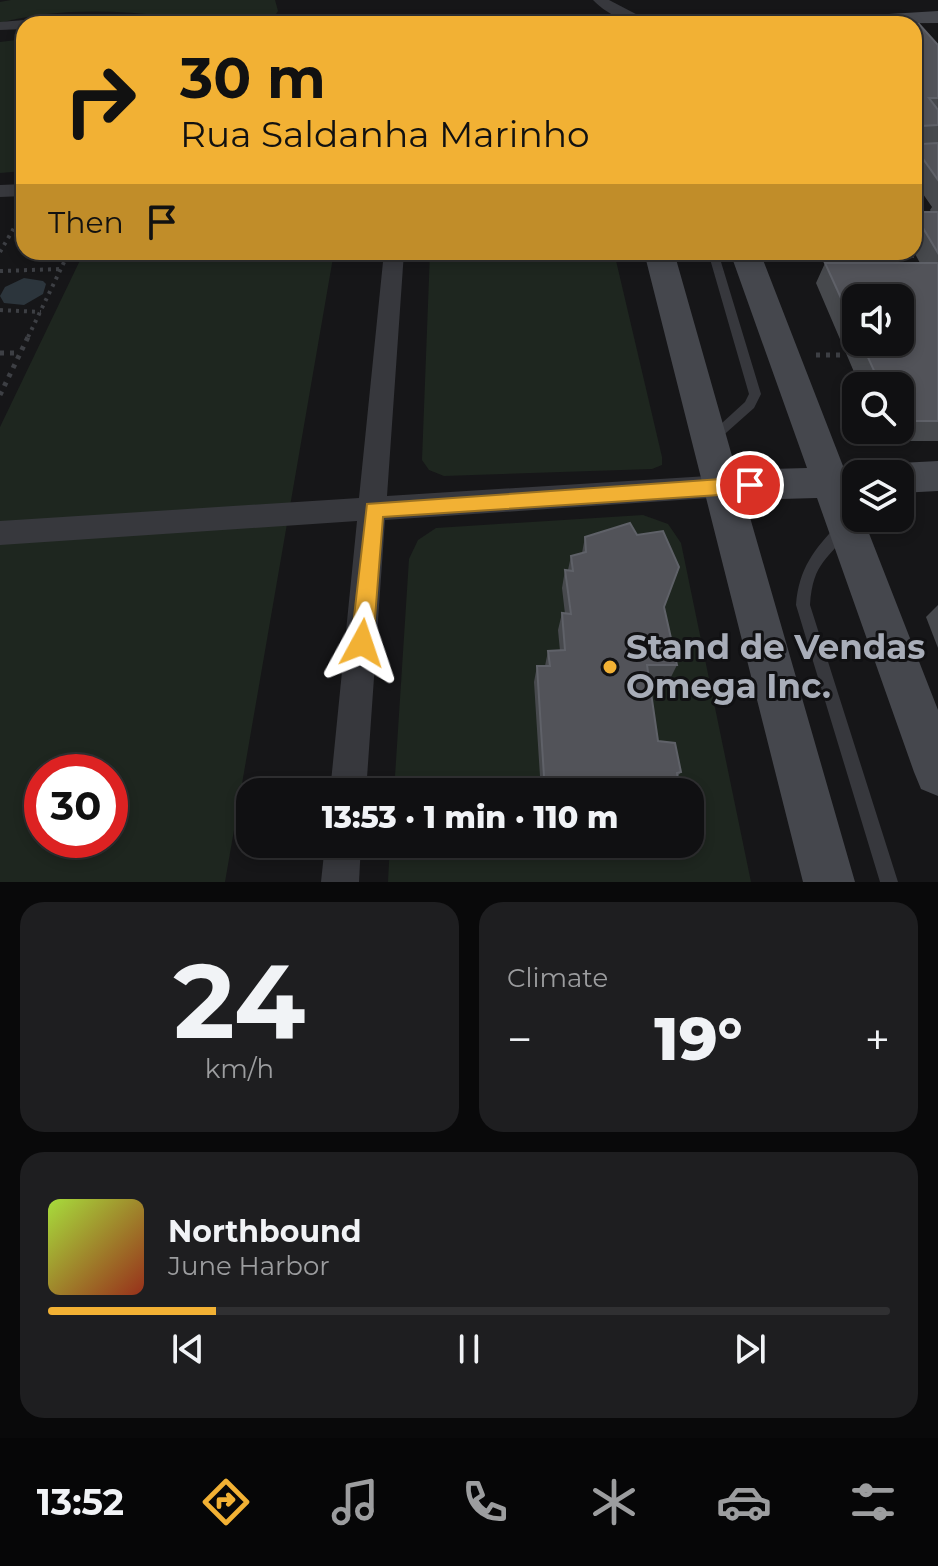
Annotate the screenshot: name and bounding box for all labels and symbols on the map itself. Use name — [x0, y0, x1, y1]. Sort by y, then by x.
pin — [716, 451, 784, 519]
position arrow — [320, 601, 404, 685]
place label: Stand de Vendas Omega Inc. — [626, 626, 925, 707]
marker: Stand de Vendas Omega Inc. — [601, 658, 619, 676]
speed limit sign: 30 — [24, 754, 128, 858]

